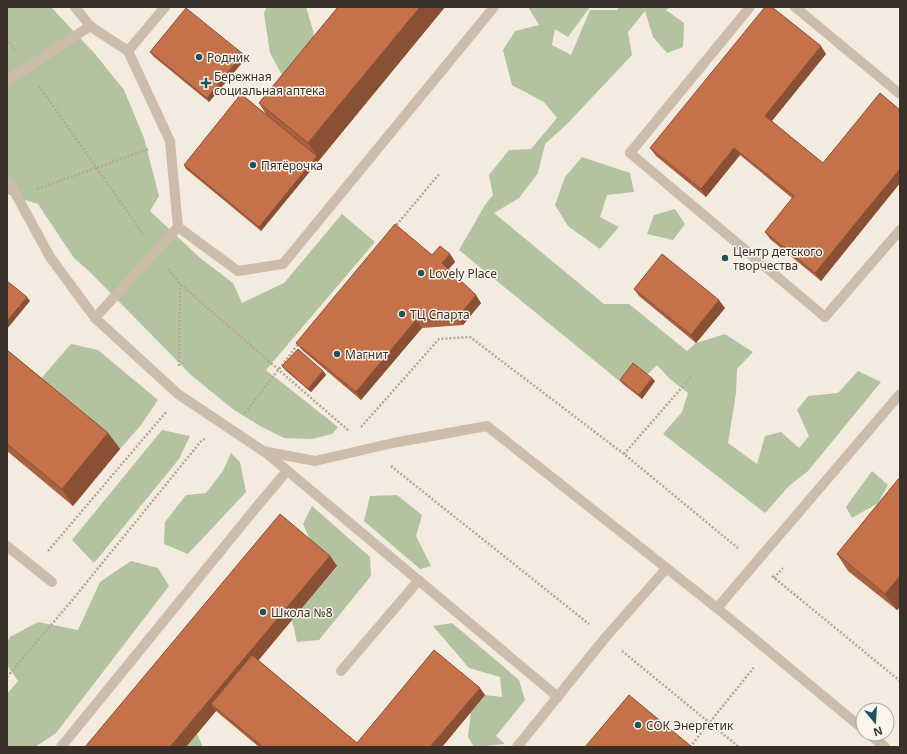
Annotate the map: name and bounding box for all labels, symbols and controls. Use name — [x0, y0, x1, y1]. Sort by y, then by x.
place label: Родник — [207, 49, 250, 66]
marker: Родник — [194, 52, 204, 62]
place label: Бережная социальная аптека — [214, 68, 325, 99]
marker: Бережная социальная аптека — [201, 78, 211, 88]
place label: Пятёрочка — [261, 157, 323, 174]
marker: Пятёрочка — [248, 160, 258, 170]
place label: Центр детского творчества — [733, 243, 823, 274]
marker: Центр детского творчества — [720, 253, 730, 263]
place label: Lovely Place — [429, 265, 497, 282]
marker: Lovely Place — [416, 268, 426, 278]
place label: ТЦ Спарта — [410, 306, 470, 323]
marker: ТЦ Спарта — [397, 309, 407, 319]
place label: Магнит — [345, 346, 389, 363]
marker: Магнит — [332, 349, 342, 359]
place label: Школа №8 — [271, 604, 333, 621]
marker: Школа №8 — [258, 607, 268, 617]
north arrow — [855, 702, 895, 742]
place label: СОК Энергетик — [646, 717, 734, 734]
marker: СОК Энергетик — [633, 720, 643, 730]
text: N — [872, 723, 885, 741]

